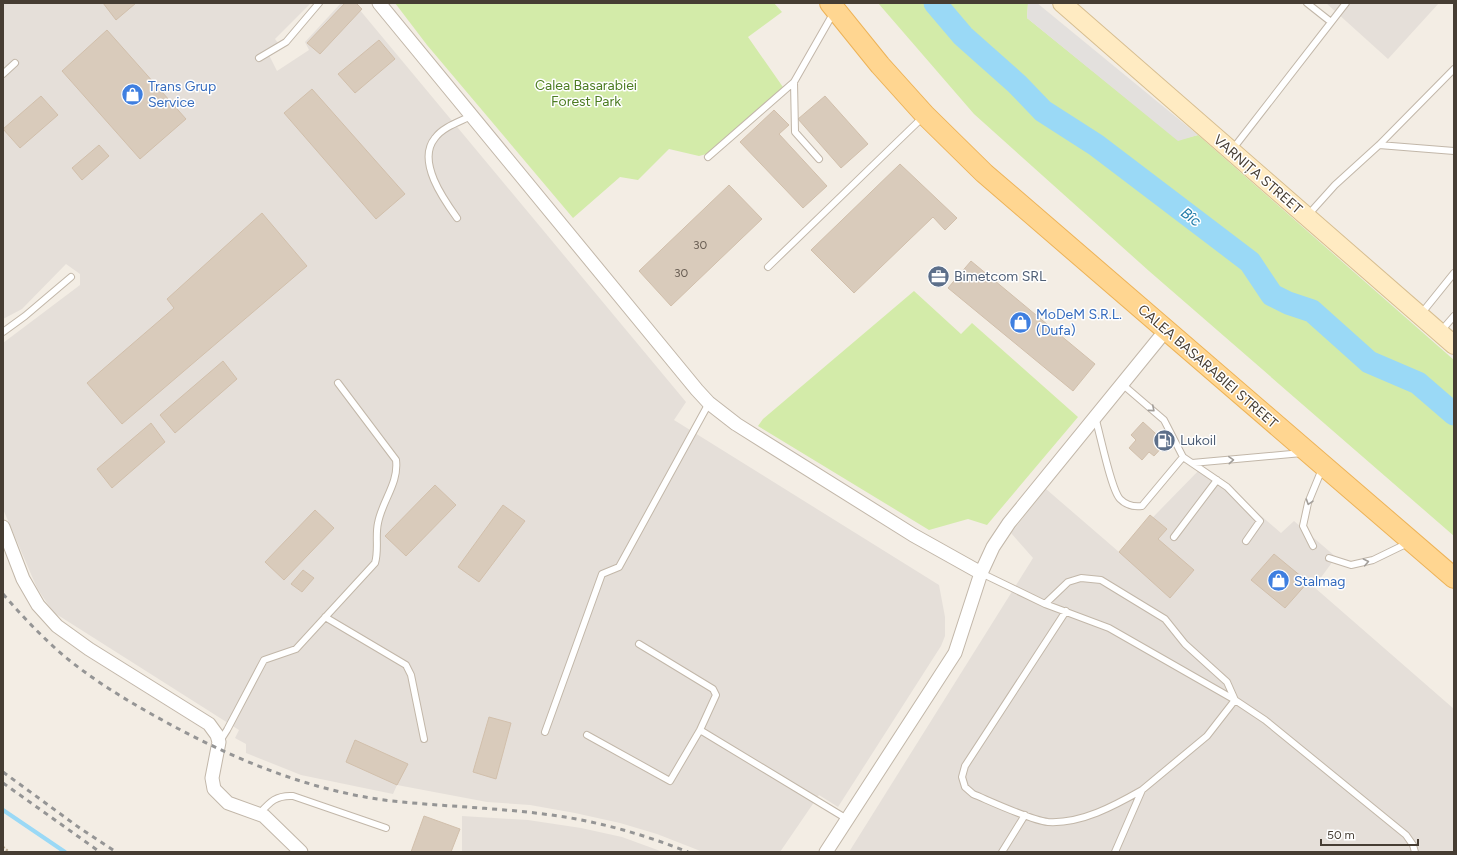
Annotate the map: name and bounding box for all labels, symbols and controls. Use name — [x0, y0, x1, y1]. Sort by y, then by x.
park label: Calea Basarabiei Forest Park — [535, 77, 637, 110]
place label: Trans Grup Service — [148, 78, 216, 111]
shop icon: Trans Grup Service — [120, 81, 146, 107]
street label: VARNIȚA STREET — [1210, 131, 1306, 218]
water label: Bîc — [1177, 204, 1205, 230]
house number: 30 — [693, 238, 707, 252]
office icon: Bimetcom SRL — [925, 263, 951, 289]
house number: 30 — [674, 266, 688, 280]
place label: Bimetcom SRL — [954, 268, 1047, 285]
street label: CALEA BASARABIEI STREET — [1134, 301, 1281, 432]
place label: MoDeM S.R.L. (Dufa) — [1036, 306, 1122, 339]
shop icon: MoDeM S.R.L. (Dufa) — [1008, 309, 1034, 335]
one-way arrow — [1147, 405, 1154, 412]
fuel station icon: Lukoil — [1151, 427, 1177, 453]
place label: Lukoil — [1180, 432, 1216, 449]
one-way arrow — [1228, 456, 1234, 465]
one-way arrow — [1305, 498, 1314, 505]
one-way arrow — [1363, 558, 1370, 566]
shop icon: Stalmag — [1266, 568, 1292, 594]
place label: Stalmag — [1294, 573, 1345, 590]
scale bar — [1321, 821, 1418, 847]
text: 50 m — [1327, 828, 1355, 842]

